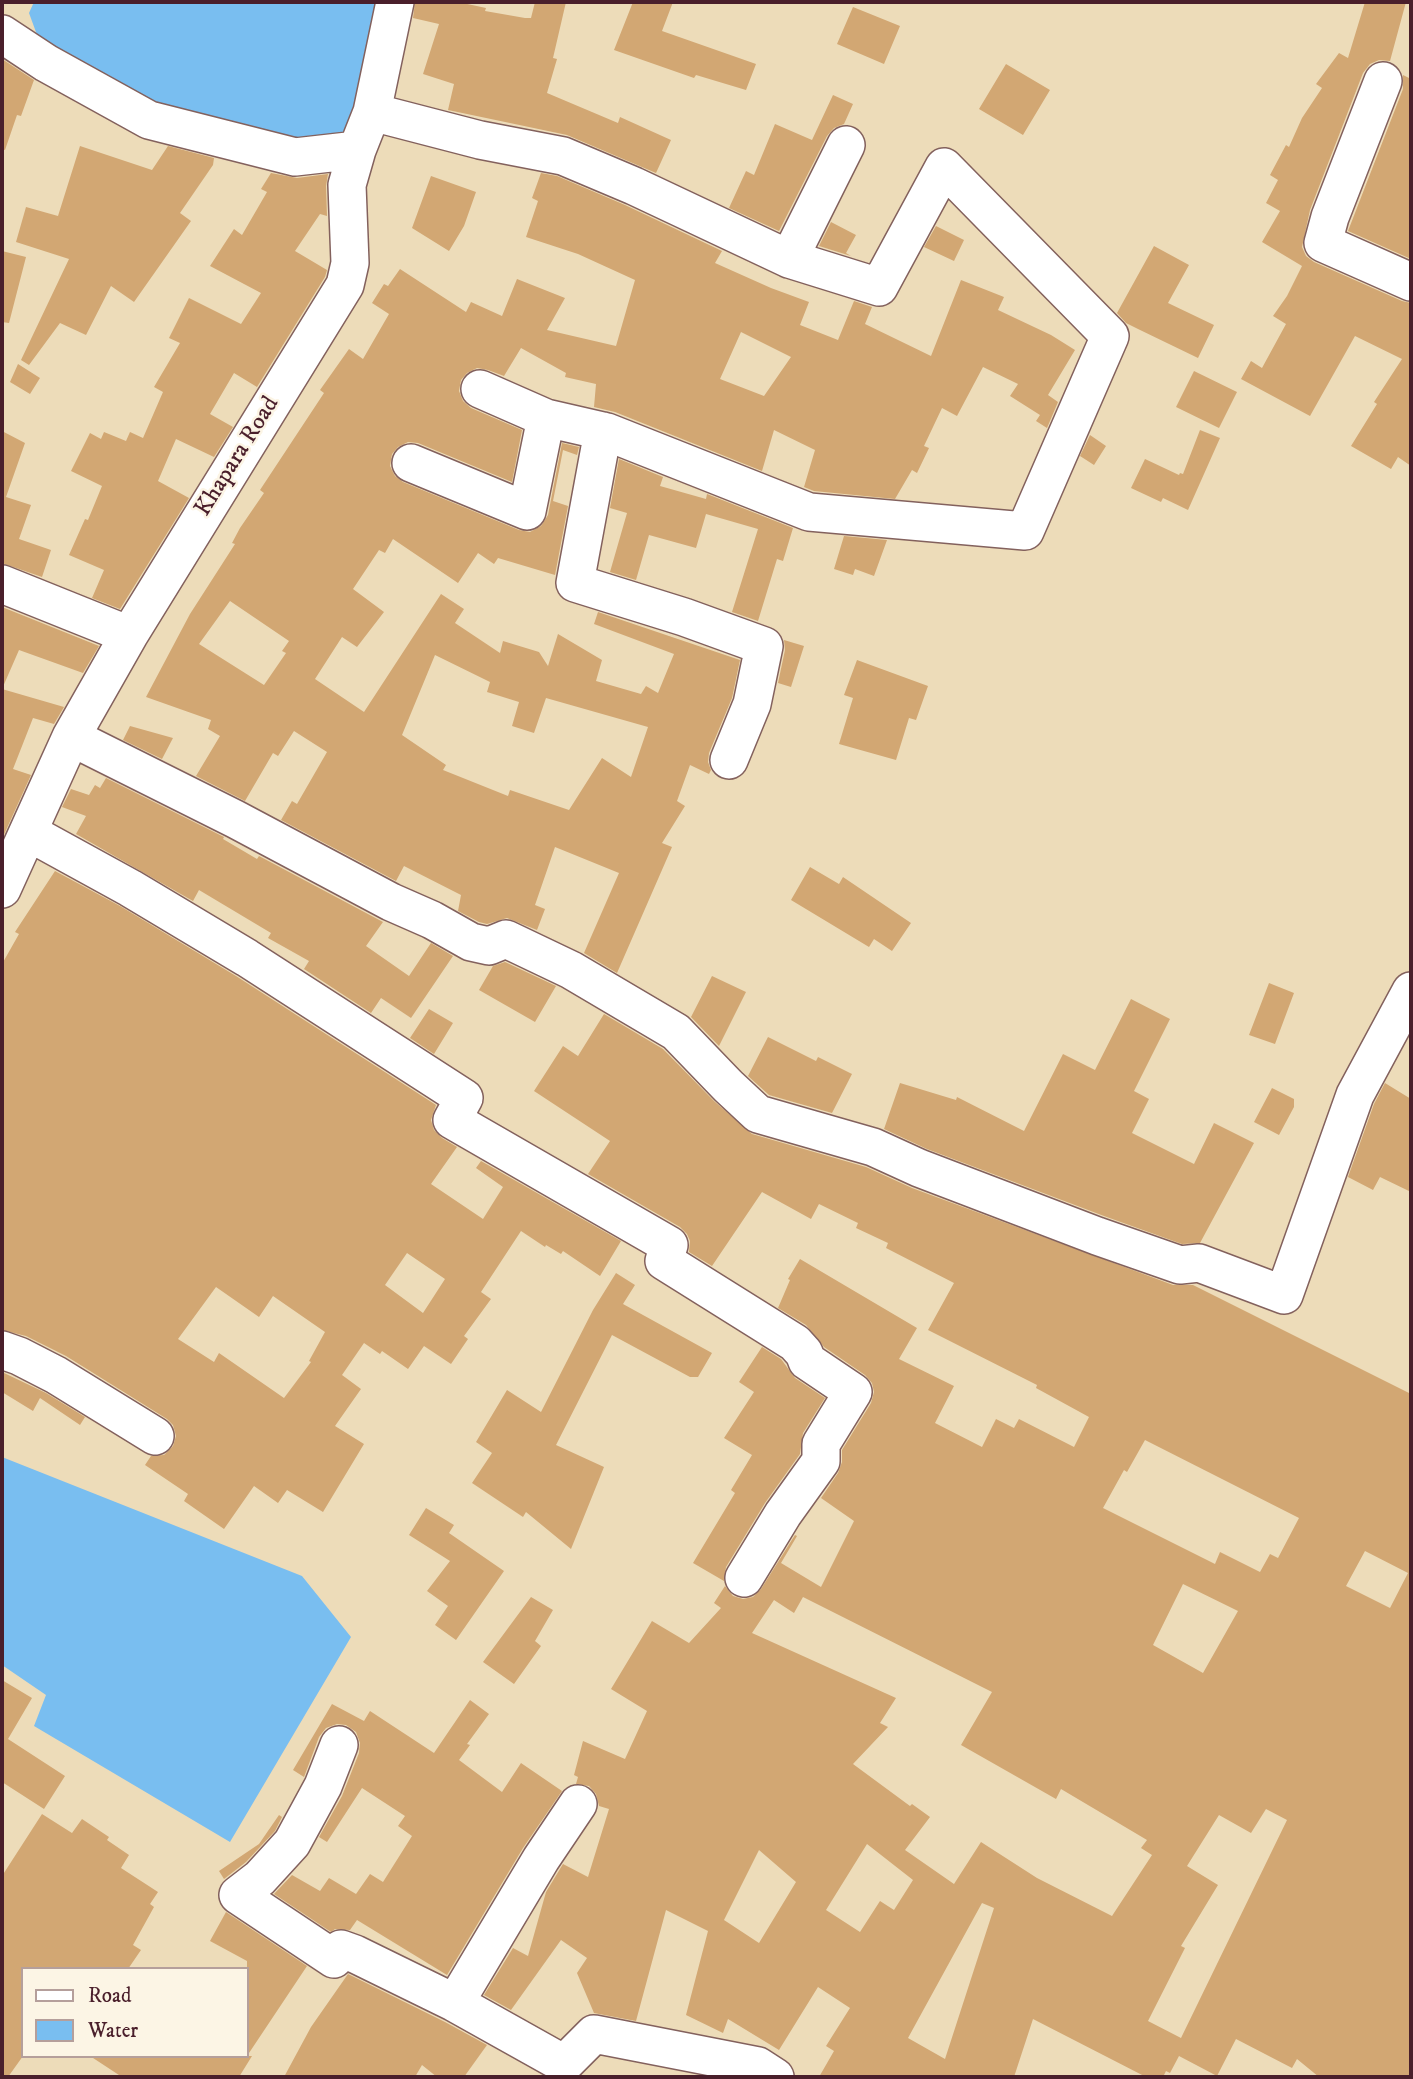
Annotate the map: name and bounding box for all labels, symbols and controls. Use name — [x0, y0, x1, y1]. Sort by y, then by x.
street label: Khapara Road — [190, 392, 286, 522]
legend — [21, 1967, 248, 2058]
text: Road — [88, 1983, 132, 2009]
text: Water — [88, 2018, 138, 2044]

